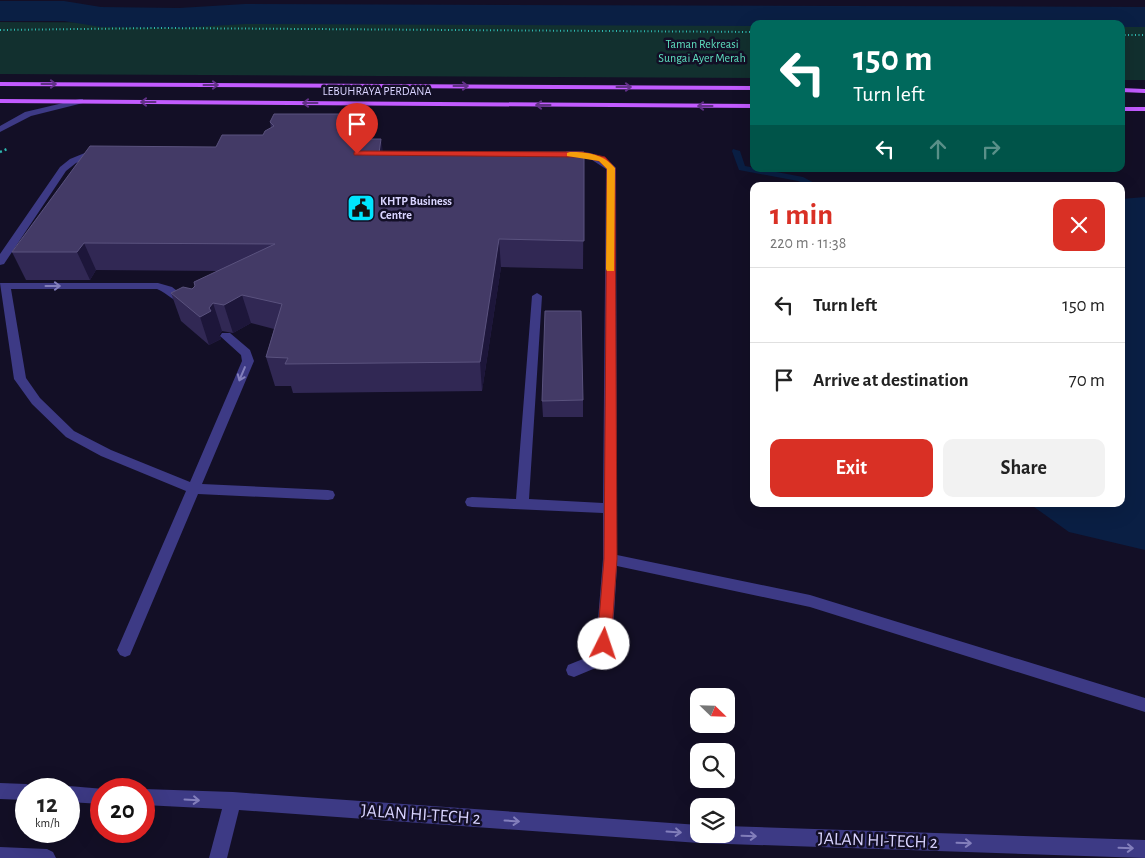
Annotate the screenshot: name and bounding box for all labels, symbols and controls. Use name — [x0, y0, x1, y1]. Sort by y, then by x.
park label: Taman Rekreasi Sungai Ayer Merah — [658, 38, 746, 65]
icon: left — [770, 40, 835, 105]
text: 150 m — [853, 42, 933, 77]
one-way arrow — [40, 79, 56, 89]
one-way arrow — [202, 80, 219, 90]
one-way arrow — [453, 82, 469, 91]
one-way arrow — [615, 82, 631, 92]
text: Turn left — [853, 83, 925, 105]
street label: LEBUHRAYA PERDANA — [323, 85, 432, 97]
one-way arrow — [140, 97, 156, 107]
one-way arrow — [302, 98, 318, 108]
one-way arrow — [535, 100, 551, 110]
one-way arrow — [697, 101, 714, 111]
pin — [336, 103, 378, 154]
icon: arrive — [343, 110, 371, 138]
icon: left — [871, 135, 899, 163]
icon: ahead — [924, 135, 952, 163]
icon: right — [977, 135, 1005, 163]
public building icon: KHTP Business Centre — [346, 193, 376, 223]
place label: KHTP Business Centre — [380, 195, 452, 221]
button: close — [1053, 199, 1105, 251]
text: 1 min — [770, 200, 833, 230]
text: 220 m · 11:38 — [770, 235, 846, 251]
one-way arrow — [45, 281, 61, 291]
icon: left — [770, 291, 798, 319]
text: Turn left — [813, 296, 877, 315]
text: 150 m — [1062, 296, 1105, 315]
one-way arrow — [237, 366, 247, 381]
icon: arrive — [770, 366, 798, 394]
text: Arrive at destination — [813, 371, 969, 390]
text: 70 m — [1069, 371, 1105, 390]
button: Exit — [770, 439, 933, 497]
button: Share — [943, 439, 1105, 497]
position arrow — [577, 617, 629, 669]
north arrow — [690, 688, 735, 732]
map controls — [690, 688, 735, 843]
button: search — [690, 743, 735, 788]
speed limit sign: 20 — [90, 778, 155, 843]
text: 12 — [37, 792, 58, 817]
one-way arrow — [184, 795, 200, 804]
button: layers — [690, 798, 735, 843]
street label: JALAN HI-TECH 2 — [360, 802, 481, 828]
one-way arrow — [503, 816, 519, 825]
text: km/h — [35, 817, 60, 829]
one-way arrow — [666, 827, 682, 837]
street label: JALAN HI-TECH 2 — [818, 830, 938, 852]
one-way arrow — [741, 832, 757, 841]
one-way arrow — [956, 838, 972, 848]
one-way arrow — [1118, 844, 1134, 853]

